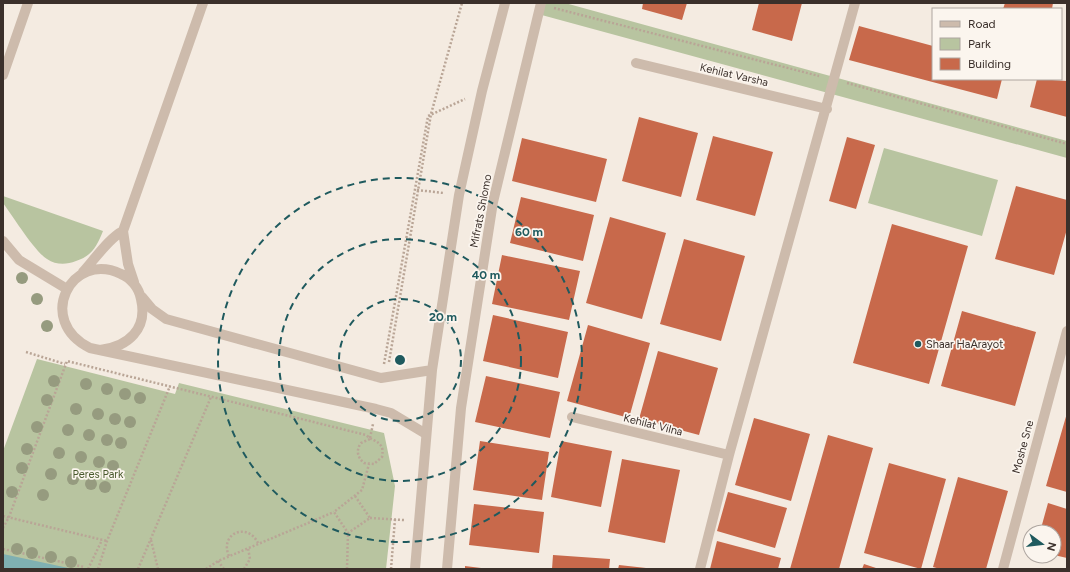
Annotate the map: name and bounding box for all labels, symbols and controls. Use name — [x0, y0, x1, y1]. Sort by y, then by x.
legend — [932, 8, 1062, 80]
text: Road — [968, 17, 996, 31]
text: Park — [968, 37, 991, 51]
text: Building — [968, 57, 1011, 71]
street label: Kehilat Varsha — [699, 61, 769, 89]
street label: Mifrats Shlomo — [467, 173, 495, 249]
text: 60 m — [515, 225, 543, 239]
text: 40 m — [472, 268, 500, 282]
text: 20 m — [429, 310, 457, 324]
place label: Shaar HaArayot — [926, 338, 1003, 351]
marker: Shaar HaArayot — [913, 339, 923, 349]
centre of rings — [393, 353, 407, 367]
street label: Kehilat Vilna — [622, 411, 684, 439]
street label: Moshe Sne — [1010, 419, 1036, 475]
park label: Peres Park — [73, 468, 124, 481]
north arrow — [1022, 524, 1062, 564]
text: N — [1044, 541, 1059, 552]

